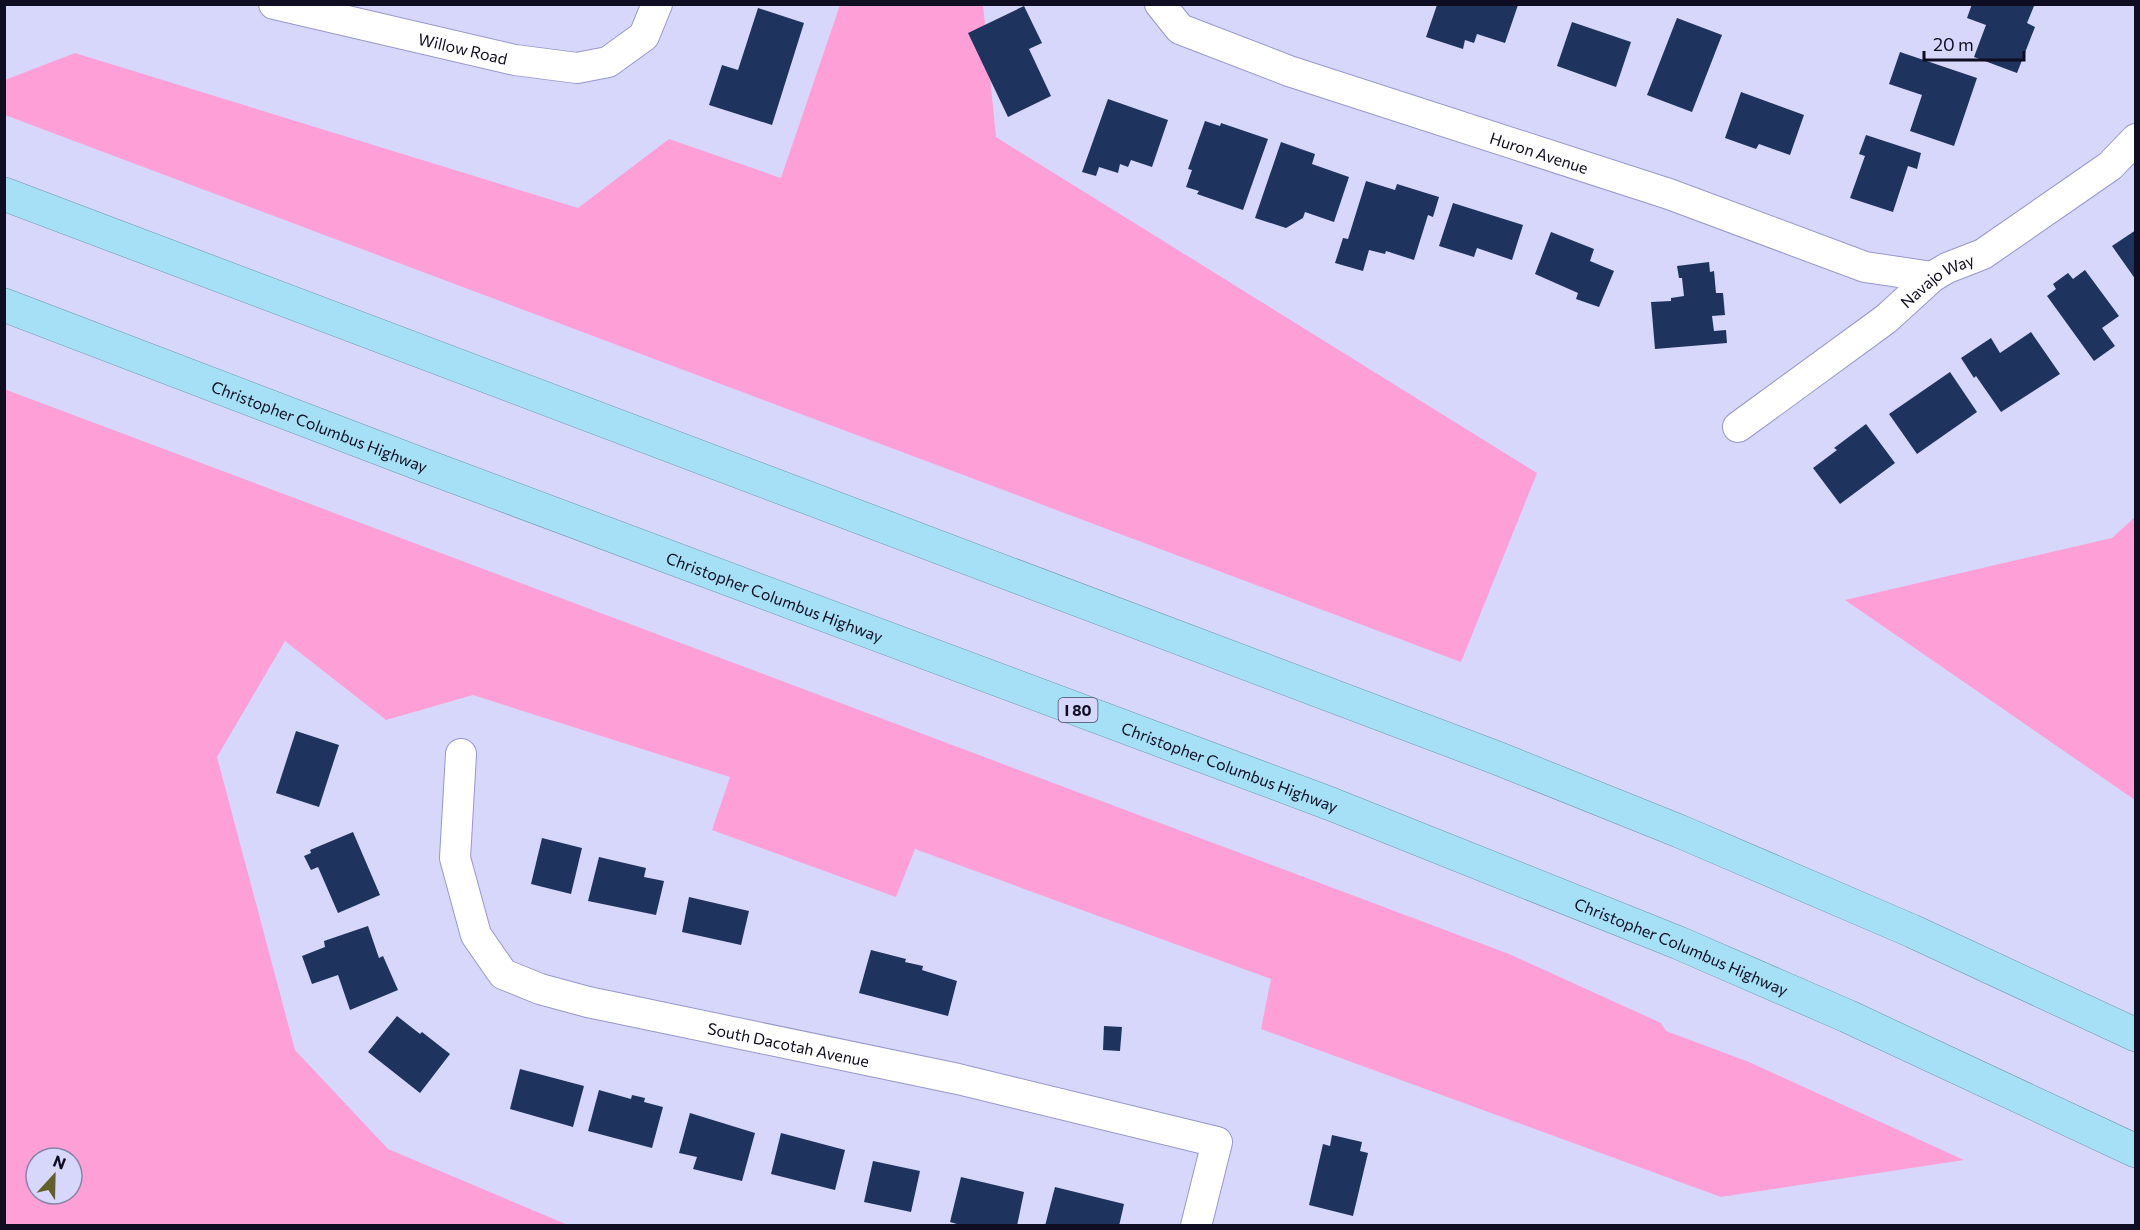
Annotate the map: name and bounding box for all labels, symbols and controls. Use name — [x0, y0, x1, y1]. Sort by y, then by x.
scale bar — [1924, 24, 2024, 62]
street label: Willow Road — [416, 28, 510, 67]
text: 20 m — [1933, 33, 1974, 55]
street label: Huron Avenue — [1488, 127, 1591, 177]
street label: Navajo Way — [1896, 249, 1976, 311]
street label: Christopher Columbus Highway — [209, 376, 430, 475]
street label: Christopher Columbus Highway — [664, 547, 886, 645]
road number: I 80 — [1058, 698, 1098, 722]
street label: Christopher Columbus Highway — [1119, 717, 1341, 815]
street label: Christopher Columbus Highway — [1572, 893, 1791, 999]
street label: South Dacotah Avenue — [706, 1018, 871, 1070]
north arrow — [24, 1146, 84, 1206]
text: N — [51, 1151, 69, 1173]

